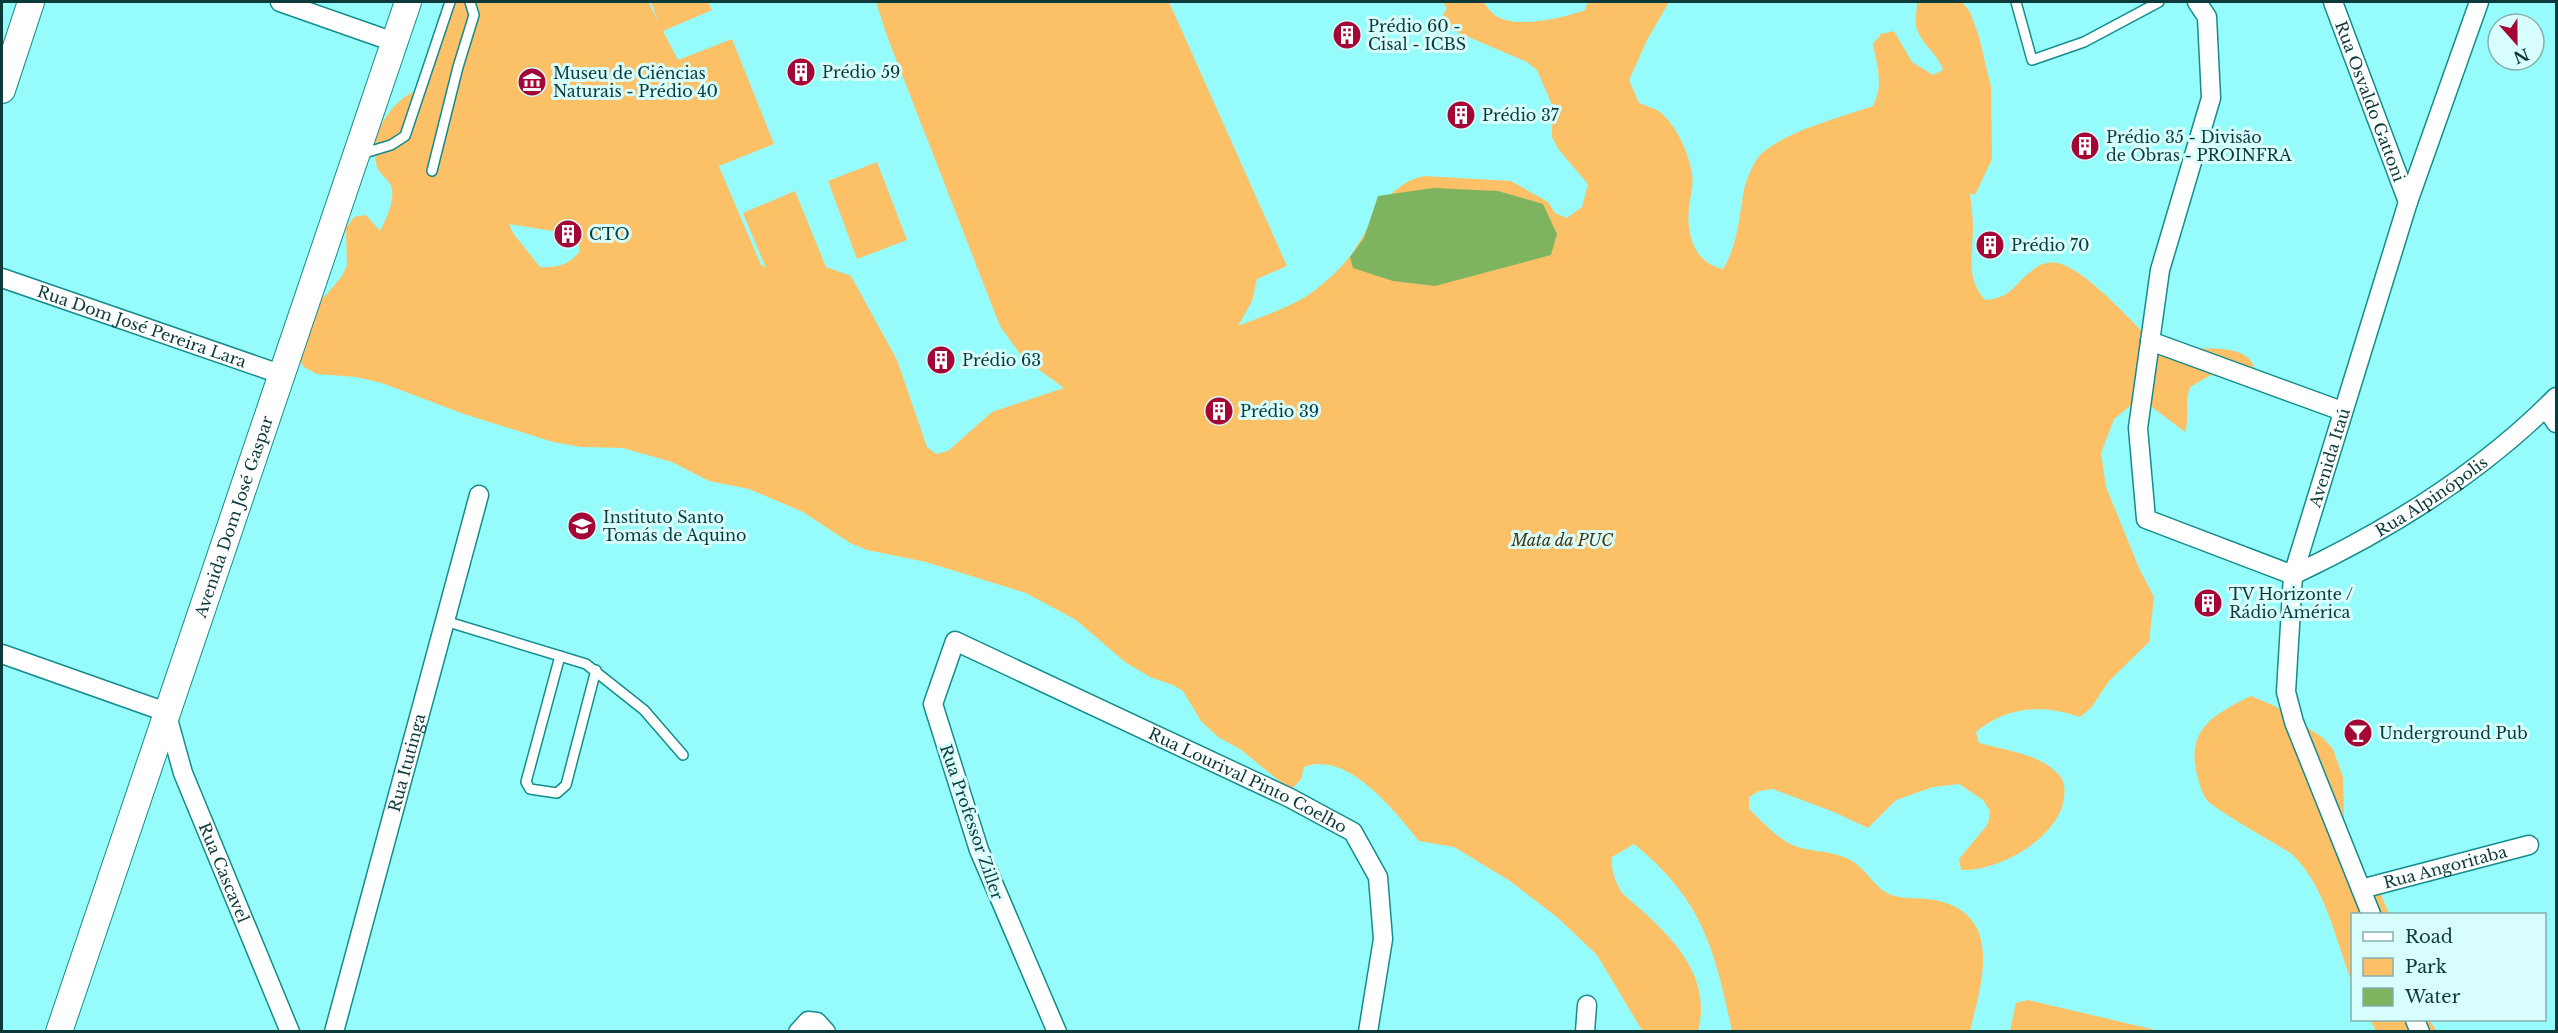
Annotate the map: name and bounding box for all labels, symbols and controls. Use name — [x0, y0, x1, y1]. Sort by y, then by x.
north arrow — [2486, 12, 2546, 72]
place label: Prédio 60 - Cisal - ICBS — [1368, 16, 1466, 54]
street label: Rua Osvaldo Gattoni — [2331, 18, 2410, 185]
building icon: Prédio 60 - Cisal - ICBS — [1331, 19, 1363, 51]
text: N — [2511, 44, 2532, 68]
building icon: Prédio 59 — [785, 56, 817, 88]
place label: Prédio 59 — [822, 62, 900, 82]
place label: Museu de Ciências Naturais - Prédio 40 — [553, 63, 718, 101]
museum icon: Museu de Ciências Naturais - Prédio 40 — [516, 66, 548, 98]
building icon: Prédio 37 — [1445, 99, 1477, 131]
place label: Prédio 37 — [1482, 105, 1560, 125]
place label: Prédio 35 - Divisão de Obras - PROINFRA — [2106, 127, 2292, 165]
building icon: Prédio 35 - Divisão de Obras - PROINFRA — [2069, 130, 2101, 162]
building icon: CTO — [552, 218, 584, 250]
place label: CTO — [589, 224, 630, 244]
building icon: Prédio 70 — [1974, 229, 2006, 261]
place label: Prédio 70 — [2011, 235, 2089, 255]
street label: Rua Dom José Pereira Lara — [35, 281, 249, 372]
building icon: Prédio 63 — [925, 344, 957, 376]
place label: Prédio 63 — [962, 350, 1041, 370]
building icon: Prédio 39 — [1203, 395, 1235, 427]
place label: Prédio 39 — [1240, 401, 1319, 421]
street label: Avenida Itaú — [2304, 405, 2354, 511]
street label: Avenida Dom José Gaspar — [190, 413, 277, 621]
street label: Rua Alpinópolis — [2371, 452, 2491, 541]
place label: Instituto Santo Tomás de Aquino — [603, 507, 747, 545]
school or university icon: Instituto Santo Tomás de Aquino — [566, 510, 598, 542]
park label: Mata da PUC — [1510, 530, 1614, 550]
place label: TV Horizonte / Rádio América — [2229, 584, 2353, 622]
building icon: TV Horizonte / Rádio América — [2192, 587, 2224, 619]
street label: Rua Itutinga — [384, 711, 430, 814]
bar icon: Underground Pub — [2342, 717, 2374, 749]
street label: Rua Lourival Pinto Coelho — [1145, 723, 1351, 837]
place label: Underground Pub — [2379, 723, 2528, 743]
street label: Rua Professor Ziller — [936, 742, 1008, 903]
street label: Rua Cascavel — [195, 820, 254, 926]
street label: Rua Angoritaba — [2381, 841, 2509, 893]
legend — [2351, 913, 2546, 1021]
text: Road — [2405, 926, 2453, 948]
text: Park — [2405, 956, 2447, 978]
text: Water — [2404, 986, 2461, 1008]

